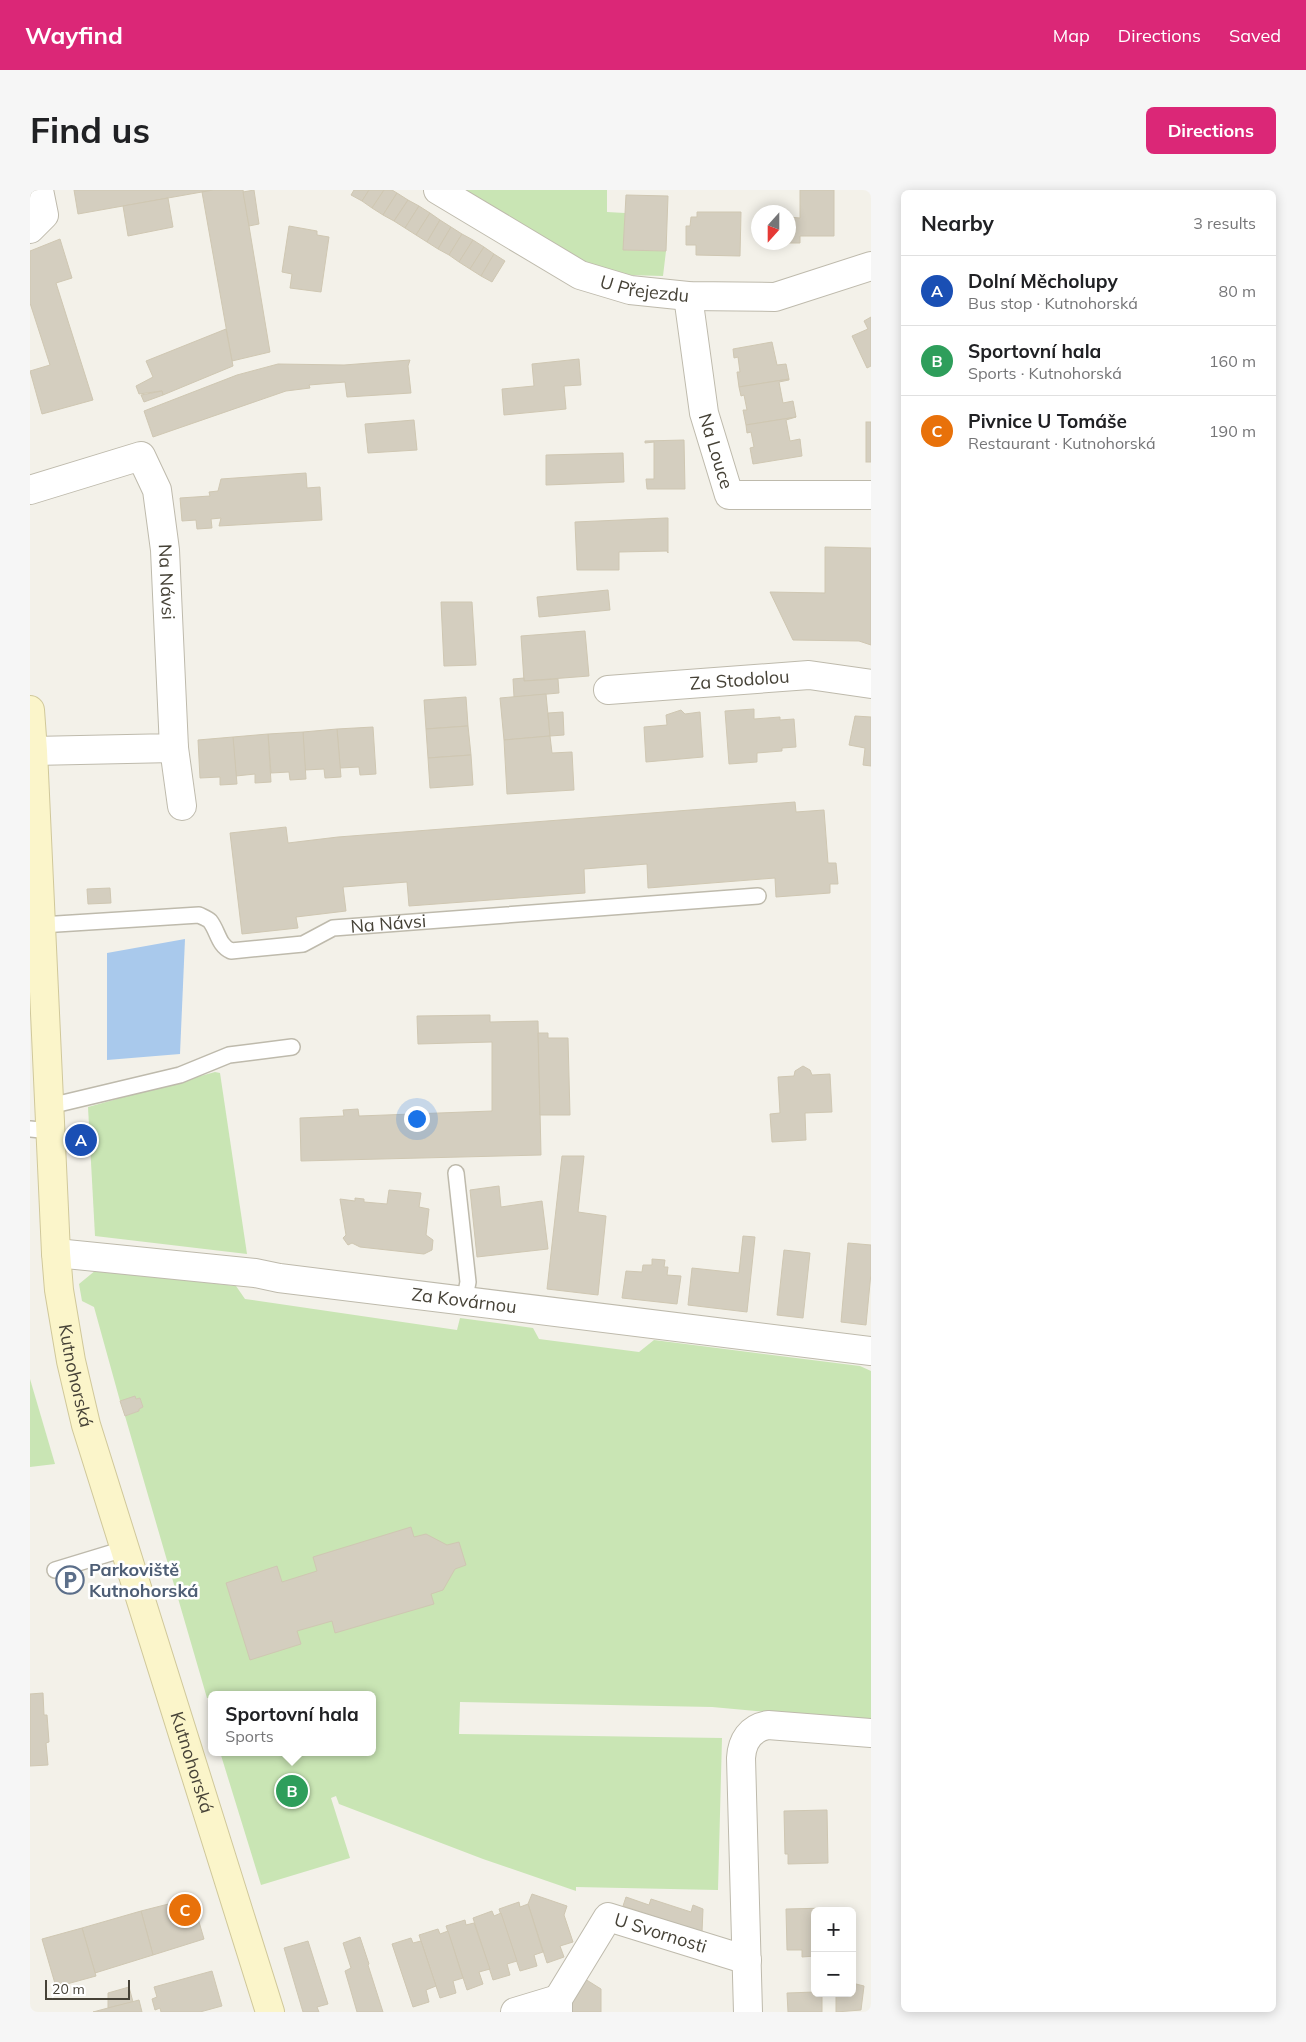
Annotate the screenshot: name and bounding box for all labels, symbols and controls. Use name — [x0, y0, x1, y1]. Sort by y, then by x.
text: Wayfind — [25, 20, 123, 50]
text: Map — [1053, 24, 1090, 47]
text: Directions — [1118, 24, 1201, 47]
text: Saved — [1229, 24, 1281, 47]
button: Directions — [1146, 107, 1276, 154]
text: Find us — [30, 108, 150, 152]
north arrow — [751, 205, 796, 250]
text: Nearby — [921, 210, 994, 236]
text: 3 results — [1193, 213, 1256, 233]
text: Dolní Měcholupy — [968, 269, 1118, 293]
street label: U Přejezdu — [597, 270, 690, 307]
text: A — [931, 281, 943, 301]
text: 80 m — [1219, 281, 1256, 301]
text: Bus stop · Kutnohorská — [968, 293, 1138, 313]
text: Sportovní hala — [968, 339, 1101, 363]
text: B — [931, 351, 943, 371]
text: 160 m — [1209, 351, 1256, 371]
text: Sports · Kutnohorská — [968, 363, 1122, 383]
text: Pivnice U Tomáše — [968, 409, 1127, 433]
street label: Na Louce — [694, 410, 738, 492]
text: C — [932, 421, 942, 441]
text: 190 m — [1209, 421, 1256, 441]
text: Restaurant · Kutnohorská — [968, 433, 1156, 453]
street label: Na Návsi — [154, 543, 180, 620]
street label: Za Stodolou — [689, 664, 790, 695]
street label: Na Návsi — [350, 909, 427, 938]
your location — [404, 1106, 430, 1132]
pin: A — [65, 1121, 97, 1159]
street label: Za Kovárnou — [410, 1282, 518, 1318]
street label: Kutnohorská — [54, 1322, 98, 1430]
place label: Parkoviště Kutnohorská — [89, 1558, 198, 1602]
parking icon: Parkoviště Kutnohorská — [55, 1565, 85, 1595]
popup — [208, 1691, 376, 1756]
text: Sportovní hala — [225, 1702, 359, 1726]
street label: Kutnohorská — [166, 1709, 219, 1816]
text: Sports — [225, 1726, 274, 1746]
pin: B — [276, 1772, 308, 1810]
pin: C — [169, 1891, 201, 1929]
map controls — [811, 1907, 856, 1997]
button: + — [811, 1907, 856, 1952]
street label: U Svornosti — [612, 1908, 710, 1958]
button: − — [811, 1952, 856, 1997]
scale bar — [45, 1977, 130, 2000]
text: 20 m — [52, 1980, 85, 1998]

